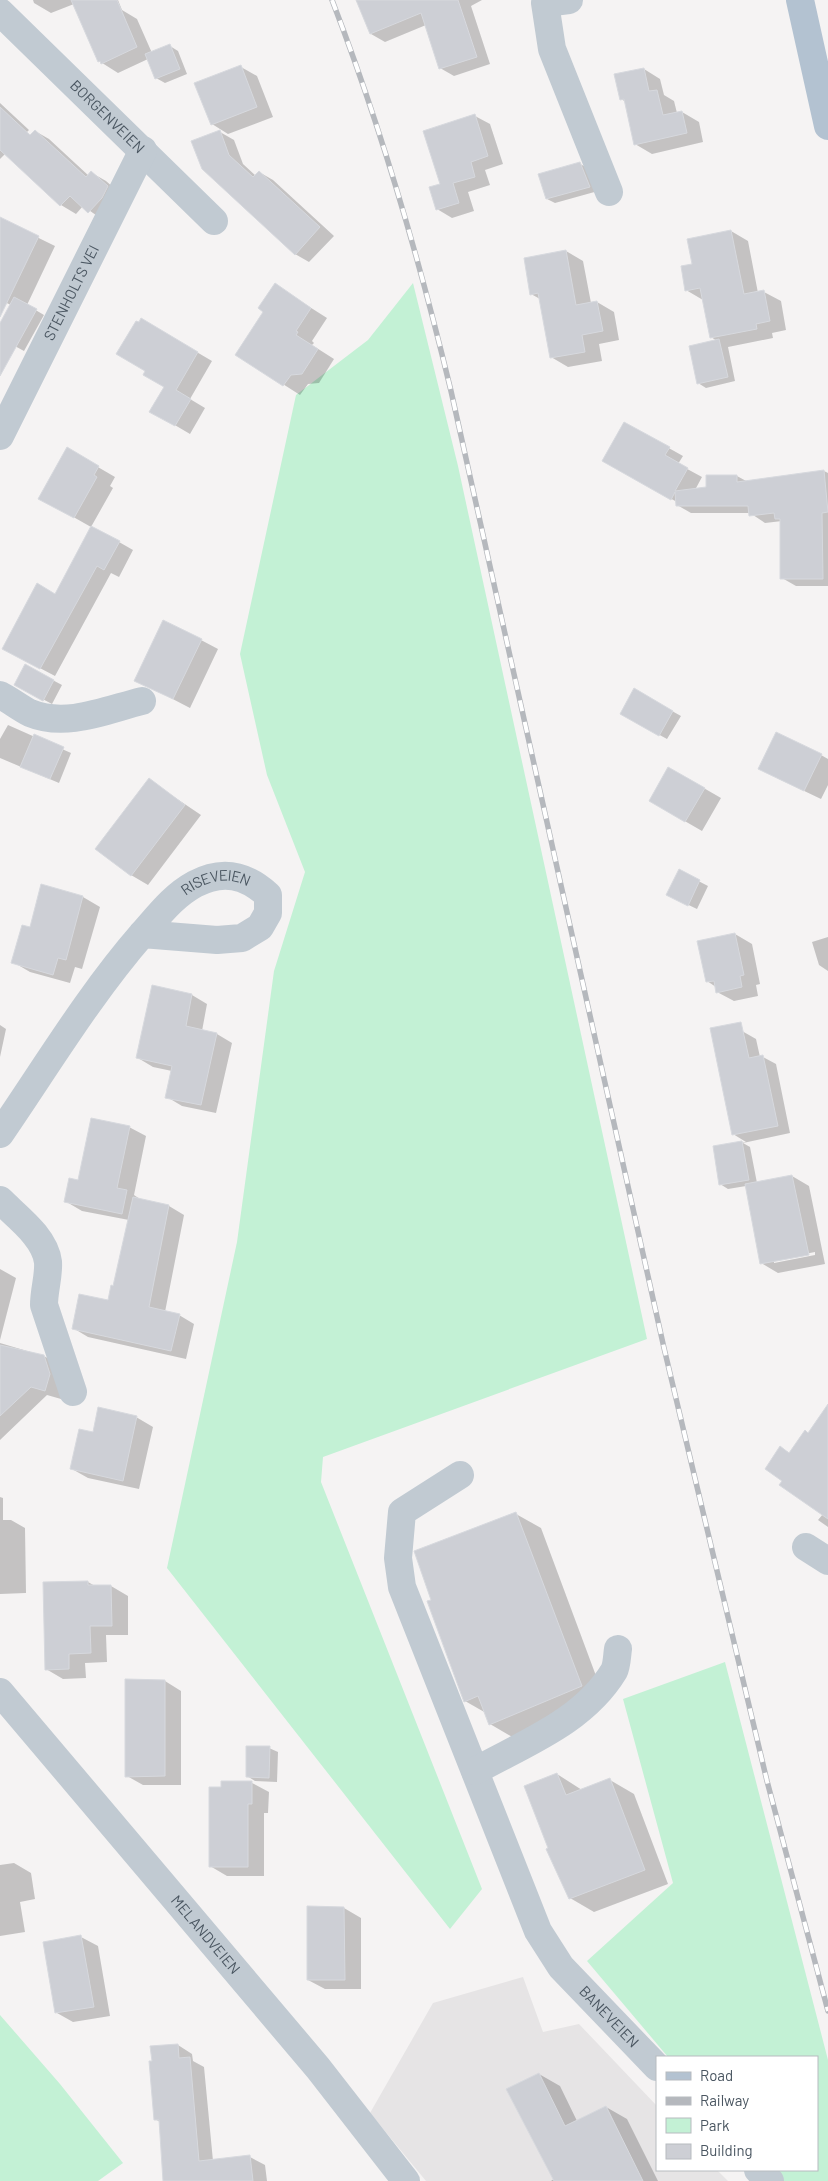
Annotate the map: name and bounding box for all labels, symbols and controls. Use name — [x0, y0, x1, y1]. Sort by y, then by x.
street label: BORGENVEIEN — [67, 76, 149, 156]
street label: STENHOLTS VEI — [39, 242, 102, 343]
street label: RISEVEIEN — [177, 865, 254, 899]
street label: MELANDVEIEN — [168, 1891, 245, 1977]
street label: BANEVEIEN — [576, 1982, 643, 2051]
legend — [656, 2056, 818, 2171]
text: Road — [700, 2066, 733, 2084]
text: Railway — [700, 2091, 749, 2109]
text: Park — [700, 2116, 730, 2134]
text: Building — [700, 2141, 753, 2159]

